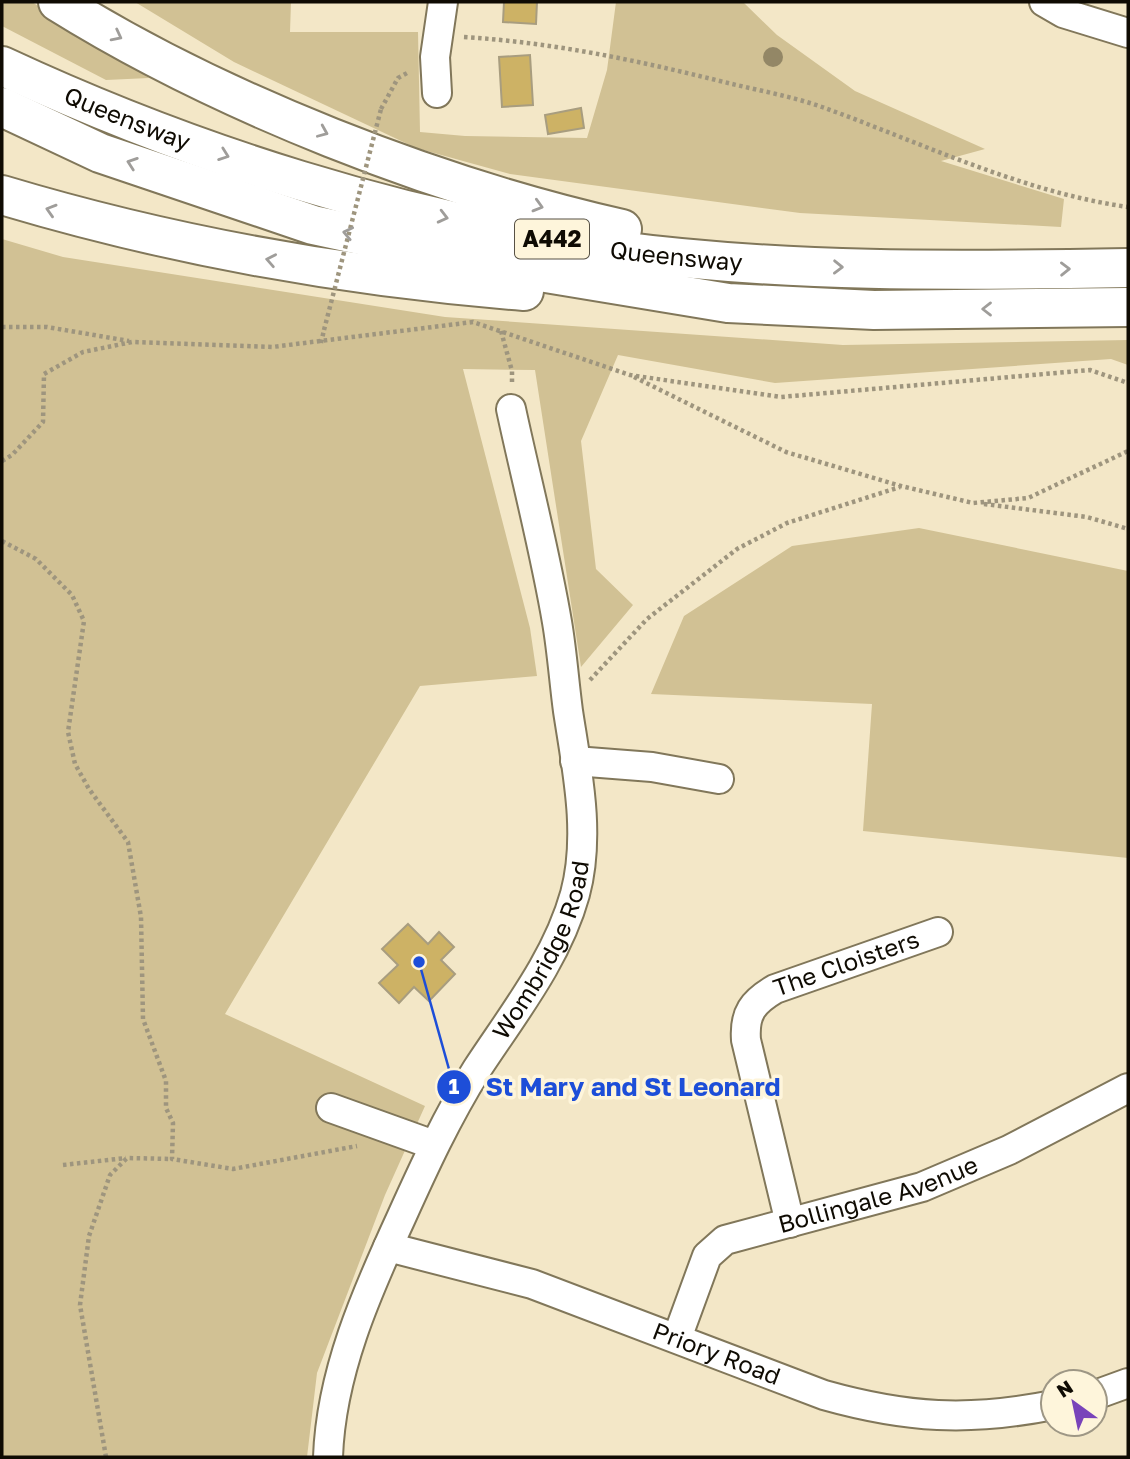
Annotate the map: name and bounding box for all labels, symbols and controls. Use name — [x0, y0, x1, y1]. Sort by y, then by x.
one-way arrow — [110, 27, 122, 41]
street label: Queensway — [60, 80, 195, 156]
one-way arrow — [316, 124, 329, 138]
one-way arrow — [218, 147, 230, 161]
one-way arrow — [126, 157, 138, 171]
one-way arrow — [532, 198, 544, 212]
one-way arrow — [45, 204, 58, 218]
one-way arrow — [437, 209, 449, 223]
road number: A442 — [515, 220, 589, 258]
one-way arrow — [342, 226, 354, 241]
street label: Queensway — [608, 234, 744, 276]
one-way arrow — [265, 253, 277, 268]
one-way arrow — [833, 260, 844, 275]
one-way arrow — [1061, 261, 1071, 277]
one-way arrow — [981, 301, 991, 317]
street label: Wombridge Road — [485, 859, 594, 1044]
street label: The Cloisters — [769, 924, 923, 1001]
callout: St Mary and St Leonard — [437, 1064, 795, 1111]
text: St Mary and St Leonard — [486, 1071, 780, 1102]
text: 1 — [449, 1073, 460, 1099]
street label: Bollingale Avenue — [775, 1149, 982, 1238]
street label: Priory Road — [649, 1315, 785, 1390]
north arrow — [1039, 1368, 1109, 1438]
text: N — [1052, 1375, 1077, 1402]

